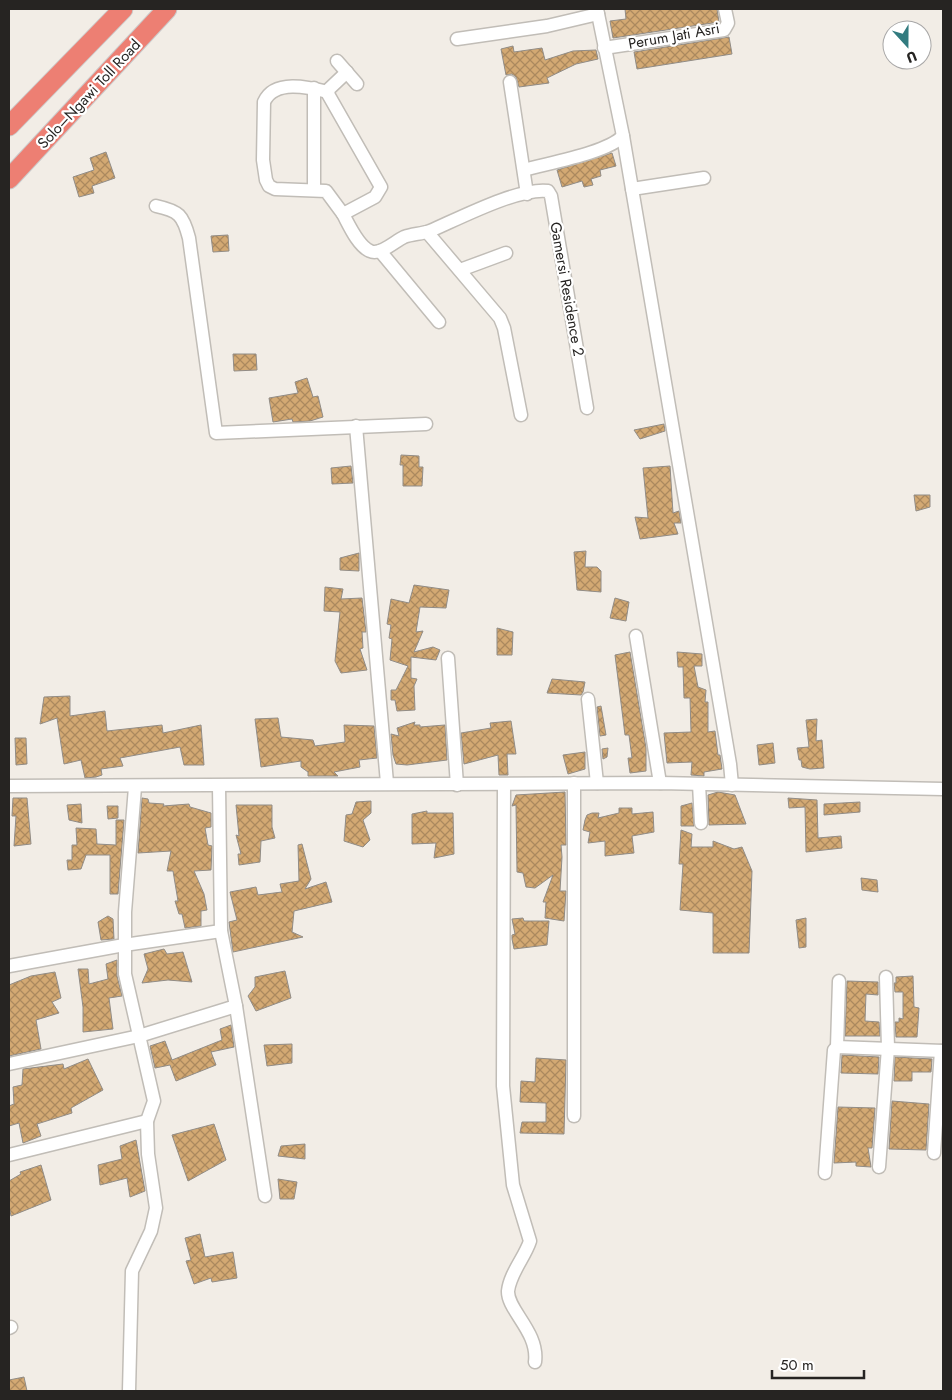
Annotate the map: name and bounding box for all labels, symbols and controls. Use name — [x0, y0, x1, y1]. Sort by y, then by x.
street label: Perum Jati Asri — [627, 17, 721, 55]
north arrow — [882, 20, 932, 70]
street label: Solo–Ngawi Toll Road — [32, 34, 146, 154]
text: U — [903, 46, 920, 68]
street label: Gamersi Residence 2 — [544, 220, 590, 358]
scale bar — [772, 1348, 864, 1380]
text: 50 m — [780, 1354, 814, 1376]

